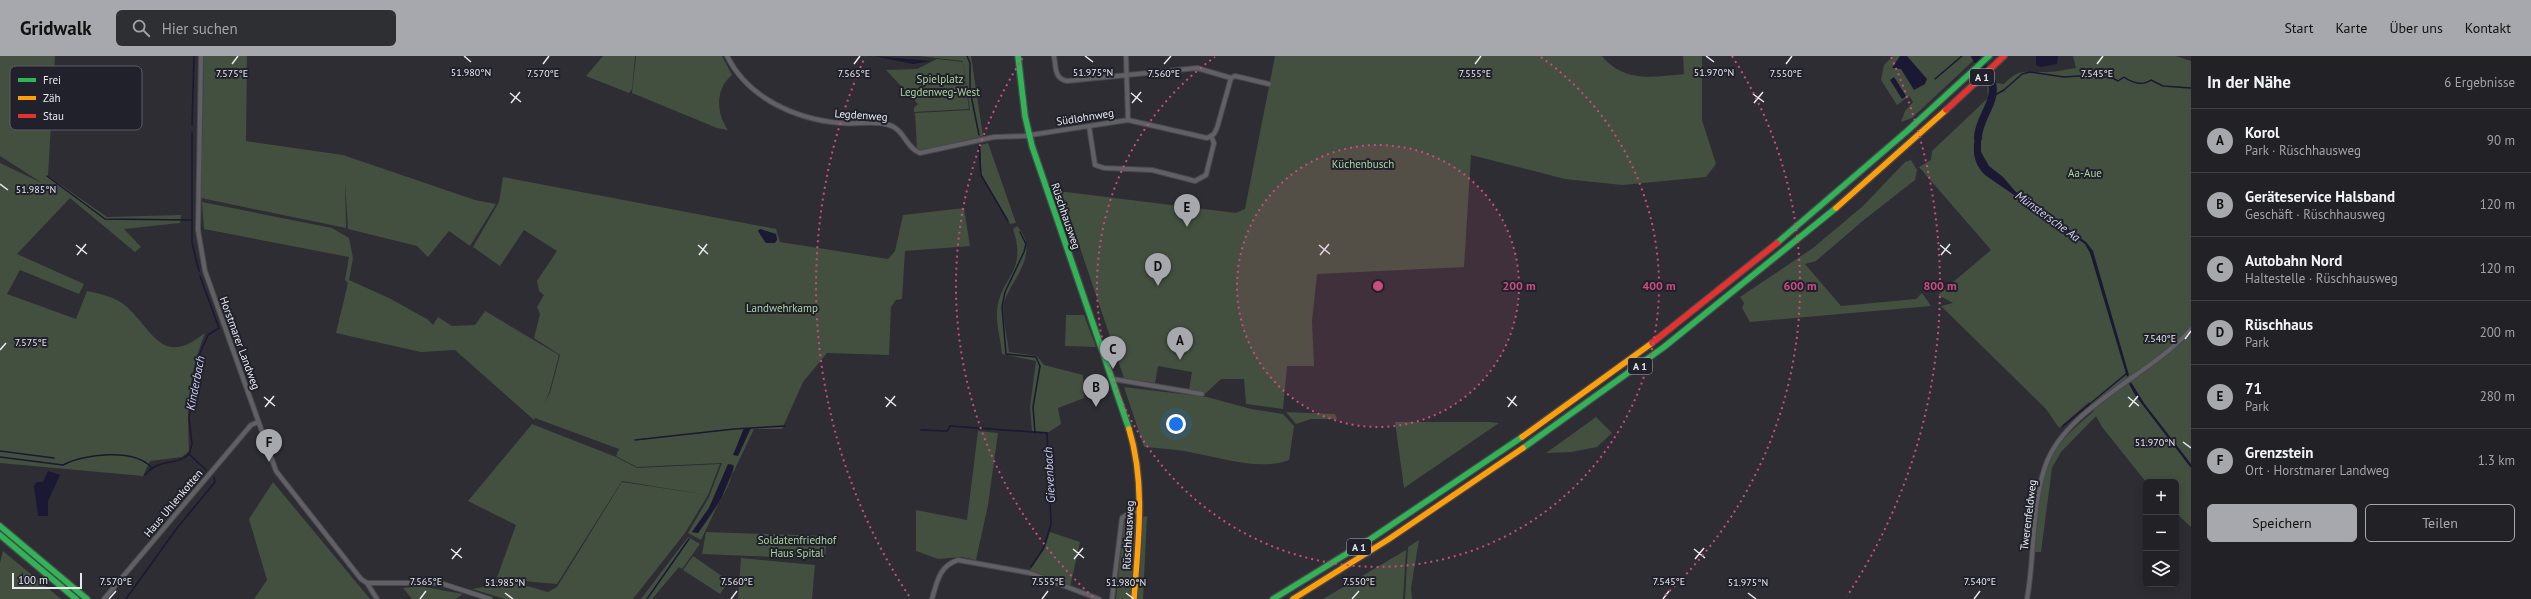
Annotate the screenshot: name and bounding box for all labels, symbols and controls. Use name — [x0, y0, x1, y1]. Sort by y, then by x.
search box — [116, 10, 396, 46]
text: Gridwalk — [20, 16, 92, 40]
icon: search — [130, 17, 152, 39]
text: Hier suchen — [162, 19, 238, 38]
text: Start — [2284, 19, 2313, 37]
text: Karte — [2335, 19, 2367, 37]
text: Über uns — [2389, 19, 2443, 37]
text: Kontakt — [2465, 19, 2511, 37]
legend — [10, 66, 142, 130]
text: 51.980°N — [451, 66, 491, 79]
text: 51.975°N — [1073, 66, 1113, 79]
text: 51.970°N — [1694, 66, 1734, 79]
text: 7.575°E — [216, 67, 248, 80]
text: 7.570°E — [527, 67, 559, 80]
text: 7.565°E — [838, 67, 870, 80]
text: 7.560°E — [1148, 67, 1180, 80]
text: 7.555°E — [1459, 67, 1491, 80]
text: 7.550°E — [1770, 67, 1802, 80]
text: 7.545°E — [2081, 67, 2113, 80]
road number: A 1 — [1970, 69, 1994, 85]
text: In der Nähe — [2207, 71, 2291, 93]
park label: Spielplatz Legdenweg-West — [900, 72, 980, 99]
text: Frei — [43, 73, 61, 87]
text: 6 Ergebnisse — [2444, 74, 2515, 91]
text: Zäh — [43, 91, 60, 105]
street label: Legdenweg — [834, 106, 888, 124]
street label: Südlohnweg — [1055, 106, 1115, 128]
text: Stau — [43, 109, 64, 123]
text: Korol — [2245, 123, 2279, 142]
text: A — [2216, 132, 2224, 149]
text: 90 m — [2487, 132, 2515, 149]
text: Park · Rüschhausweg — [2245, 142, 2361, 159]
park label: Küchenbusch — [1332, 157, 1394, 171]
park label: Aa-Aue — [2068, 166, 2102, 180]
street label: Rüschhausweg — [1048, 181, 1084, 251]
text: 51.985°N — [16, 183, 56, 196]
water label: Münstersche Aa — [2013, 187, 2083, 245]
text: Geräteservice Halsband — [2245, 187, 2395, 206]
pin: E — [1174, 194, 1200, 227]
text: B — [2216, 196, 2224, 213]
text: 120 m — [2480, 196, 2515, 213]
text: Geschäft · Rüschhausweg — [2245, 206, 2385, 223]
text: Autobahn Nord — [2245, 251, 2342, 270]
pin: D — [1145, 253, 1171, 286]
text: C — [2216, 260, 2224, 277]
text: 120 m — [2480, 260, 2515, 277]
text: Haltestelle · Rüschhausweg — [2245, 270, 2398, 287]
text: 200 m — [1502, 278, 1536, 293]
text: 400 m — [1642, 278, 1676, 293]
text: 600 m — [1783, 278, 1817, 293]
text: 800 m — [1923, 278, 1957, 293]
centre of rings — [1371, 279, 1385, 293]
street label: Horstmarer Landweg — [217, 295, 263, 392]
park label: Landwehrkamp — [746, 301, 818, 315]
text: Rüschhaus — [2245, 315, 2313, 334]
text: D — [2216, 324, 2224, 341]
text: 200 m — [2480, 324, 2515, 341]
pin: A — [1167, 327, 1193, 360]
text: 7.540°E — [2144, 332, 2176, 345]
text: Park — [2245, 334, 2269, 351]
text: 7.575°E — [15, 336, 47, 349]
pin: C — [1100, 336, 1126, 369]
water label: Kinderbach — [182, 355, 208, 411]
road number: A 1 — [1628, 358, 1652, 374]
pin: B — [1083, 374, 1109, 407]
text: 71 — [2245, 379, 2262, 398]
text: E — [2217, 388, 2223, 405]
text: 280 m — [2480, 388, 2515, 405]
text: Park — [2245, 398, 2269, 415]
your location — [1166, 414, 1186, 434]
pin: F — [256, 429, 282, 462]
text: 51.970°N — [2135, 436, 2175, 449]
text: Grenzstein — [2245, 443, 2313, 462]
water label: Gievenbach — [1040, 447, 1058, 503]
text: F — [2217, 452, 2223, 469]
text: 1.3 km — [2478, 452, 2515, 469]
text: Ort · Horstmarer Landweg — [2245, 462, 2389, 479]
street label: Haus Uhlenkotten — [141, 466, 205, 540]
street label: Twerenfeldweg — [2017, 479, 2039, 551]
map controls — [2143, 479, 2179, 587]
button: + — [2143, 479, 2179, 515]
street label: Rüschhausweg — [1119, 500, 1137, 570]
button: Speichern — [2207, 504, 2357, 542]
button: Teilen — [2365, 504, 2515, 542]
button: − — [2143, 515, 2179, 551]
park label: Soldatenfriedhof Haus Spital — [758, 533, 837, 560]
road number: A 1 — [1347, 539, 1371, 555]
button: layers — [2143, 551, 2179, 587]
scale bar — [12, 571, 82, 590]
text: 100 m — [18, 573, 48, 587]
text: 7.570°E — [100, 575, 132, 588]
text: 7.565°E — [410, 575, 442, 588]
text: 7.560°E — [721, 575, 753, 588]
text: 7.555°E — [1032, 575, 1064, 588]
text: 7.550°E — [1343, 575, 1375, 588]
text: 7.545°E — [1653, 575, 1685, 588]
text: 7.540°E — [1964, 575, 1996, 588]
text: 51.985°N — [485, 576, 525, 589]
text: 51.980°N — [1106, 576, 1146, 589]
text: 51.975°N — [1728, 576, 1768, 589]

